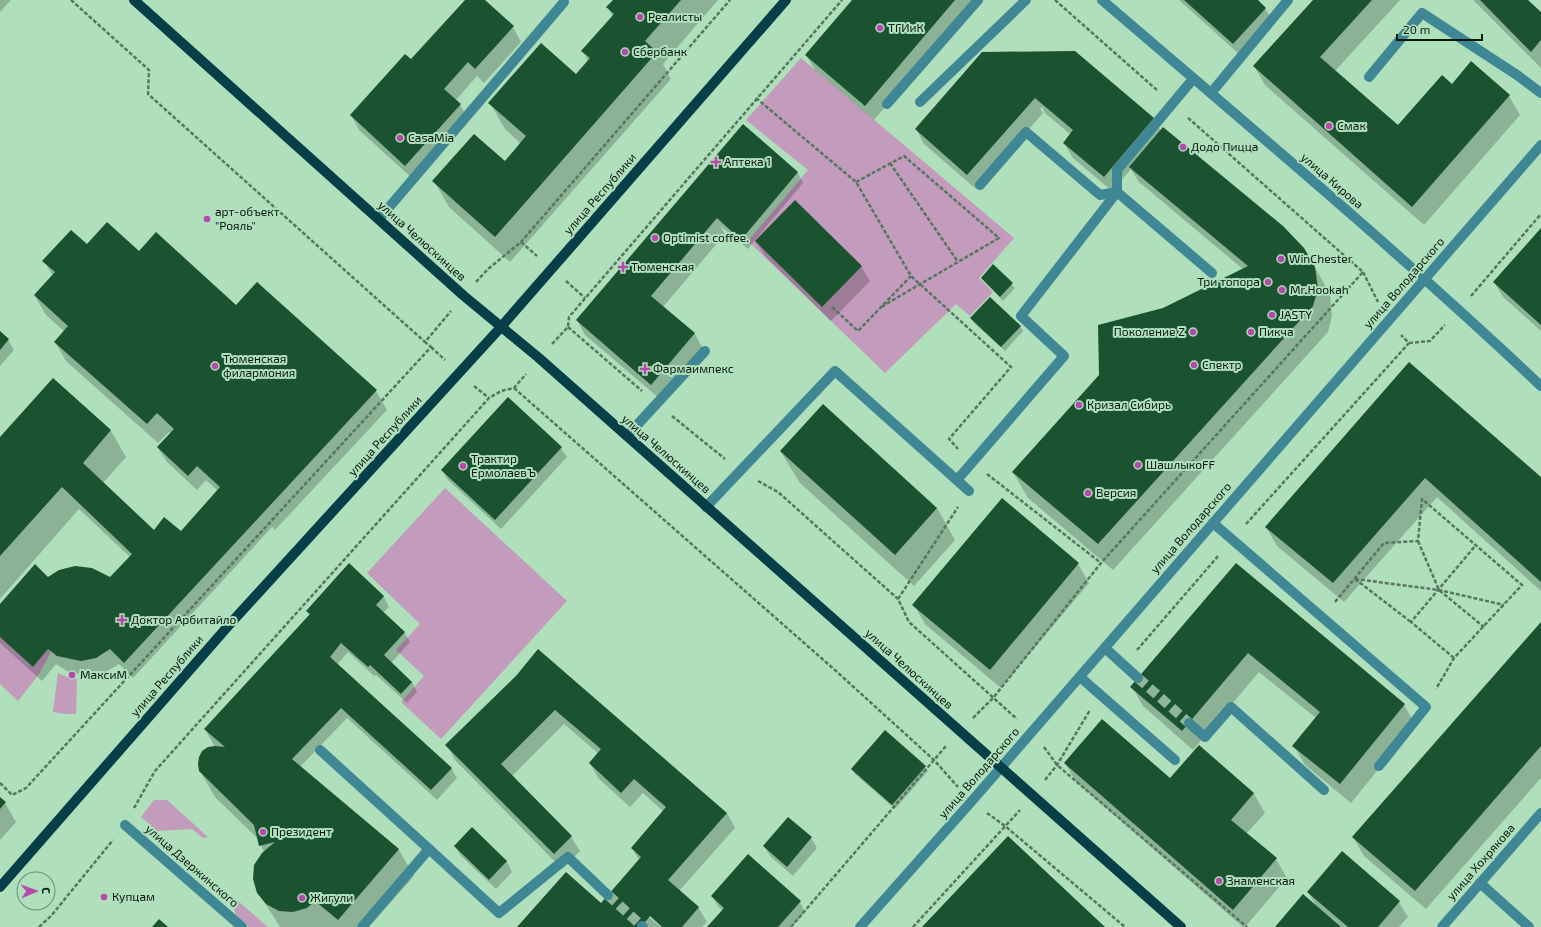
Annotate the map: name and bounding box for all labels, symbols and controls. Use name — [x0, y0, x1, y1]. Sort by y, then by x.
place label: Реалисты — [648, 9, 702, 23]
marker: Реалисты — [635, 12, 645, 22]
scale bar — [1397, 16, 1482, 42]
place label: ТГИиК — [888, 20, 924, 34]
text: 20 m — [1403, 22, 1430, 36]
marker: ТГИиК — [875, 23, 885, 33]
place label: Сбербанк — [633, 44, 688, 58]
marker: Сбербанк — [620, 47, 630, 57]
place label: Смак — [1337, 118, 1366, 132]
marker: Смак — [1324, 121, 1334, 131]
place label: CasaMia — [408, 130, 454, 144]
marker: CasaMia — [395, 133, 405, 143]
place label: Додо Пицца — [1191, 139, 1259, 153]
marker: Додо Пицца — [1178, 142, 1188, 152]
street label: улица Республики — [560, 150, 639, 237]
street label: улица Кирова — [1298, 150, 1367, 212]
place label: Аптека 1 — [724, 154, 771, 168]
marker: Аптека 1 — [711, 157, 721, 167]
street label: улица Челюскинцев — [375, 197, 469, 284]
place label: арт-объект "Рояль" — [215, 204, 280, 232]
marker: арт-объект "Рояль" — [202, 214, 212, 224]
place label: Optimist coffee. — [663, 230, 749, 244]
marker: Optimist coffee. — [650, 233, 660, 243]
street label: улица Володарского — [1360, 234, 1447, 331]
place label: WinChester — [1289, 251, 1353, 265]
marker: WinChester — [1276, 254, 1286, 264]
place label: Тюменская — [631, 259, 694, 273]
marker: Тюменская — [618, 262, 628, 272]
place label: Три топора — [1197, 274, 1260, 288]
marker: Три топора — [1263, 277, 1273, 287]
place label: Mr.Hookah — [1290, 282, 1349, 296]
marker: Mr.Hookah — [1277, 285, 1287, 295]
place label: JASTY — [1280, 307, 1312, 321]
marker: JASTY — [1267, 310, 1277, 320]
place label: Поколение Z — [1114, 324, 1185, 338]
place label: Пикча — [1259, 324, 1294, 338]
marker: Поколение Z — [1188, 327, 1198, 337]
marker: Пикча — [1246, 327, 1256, 337]
place label: Тюменская филармония — [223, 351, 295, 379]
place label: Спектр — [1202, 357, 1242, 371]
marker: Спектр — [1189, 360, 1199, 370]
marker: Тюменская филармония — [210, 361, 220, 371]
place label: Фармаимпекс — [653, 361, 734, 375]
marker: Фармаимпекс — [640, 364, 650, 374]
street label: улица Республики — [345, 392, 425, 479]
place label: Кризал Сибирь — [1087, 397, 1171, 411]
marker: Кризал Сибирь — [1074, 400, 1084, 410]
street label: улица Челюскинцев — [619, 411, 714, 496]
place label: Трактир ЕрмолаевЪ — [471, 451, 536, 479]
place label: ШашлыкoFF — [1146, 457, 1216, 471]
marker: ШашлыкoFF — [1133, 460, 1143, 470]
marker: Трактир ЕрмолаевЪ — [458, 461, 468, 471]
street label: улица Володарского — [1147, 479, 1234, 576]
place label: Версия — [1096, 485, 1136, 499]
marker: Версия — [1083, 488, 1093, 498]
place label: Доктор Арбитайло — [131, 612, 237, 626]
marker: Доктор Арбитайло — [116, 614, 128, 626]
street label: улица Челюскинцев — [862, 625, 956, 712]
street label: улица Республики — [127, 632, 206, 719]
place label: МаксиМ — [80, 667, 127, 681]
marker: МаксиМ — [67, 670, 77, 680]
street label: улица Володарского — [935, 724, 1022, 821]
street label: улица Хохрякова — [1443, 820, 1518, 903]
street label: улица Дзержинского — [143, 821, 242, 910]
place label: Президент — [271, 824, 332, 838]
marker: Президент — [258, 827, 268, 837]
north arrow — [16, 871, 56, 911]
place label: Знаменская — [1227, 873, 1295, 887]
marker: Знаменская — [1214, 876, 1224, 886]
text: С — [40, 887, 53, 895]
place label: Купцам — [112, 889, 155, 904]
place label: Жигули — [310, 890, 353, 905]
marker: Купцам — [99, 892, 109, 902]
marker: Жигули — [297, 893, 307, 903]

